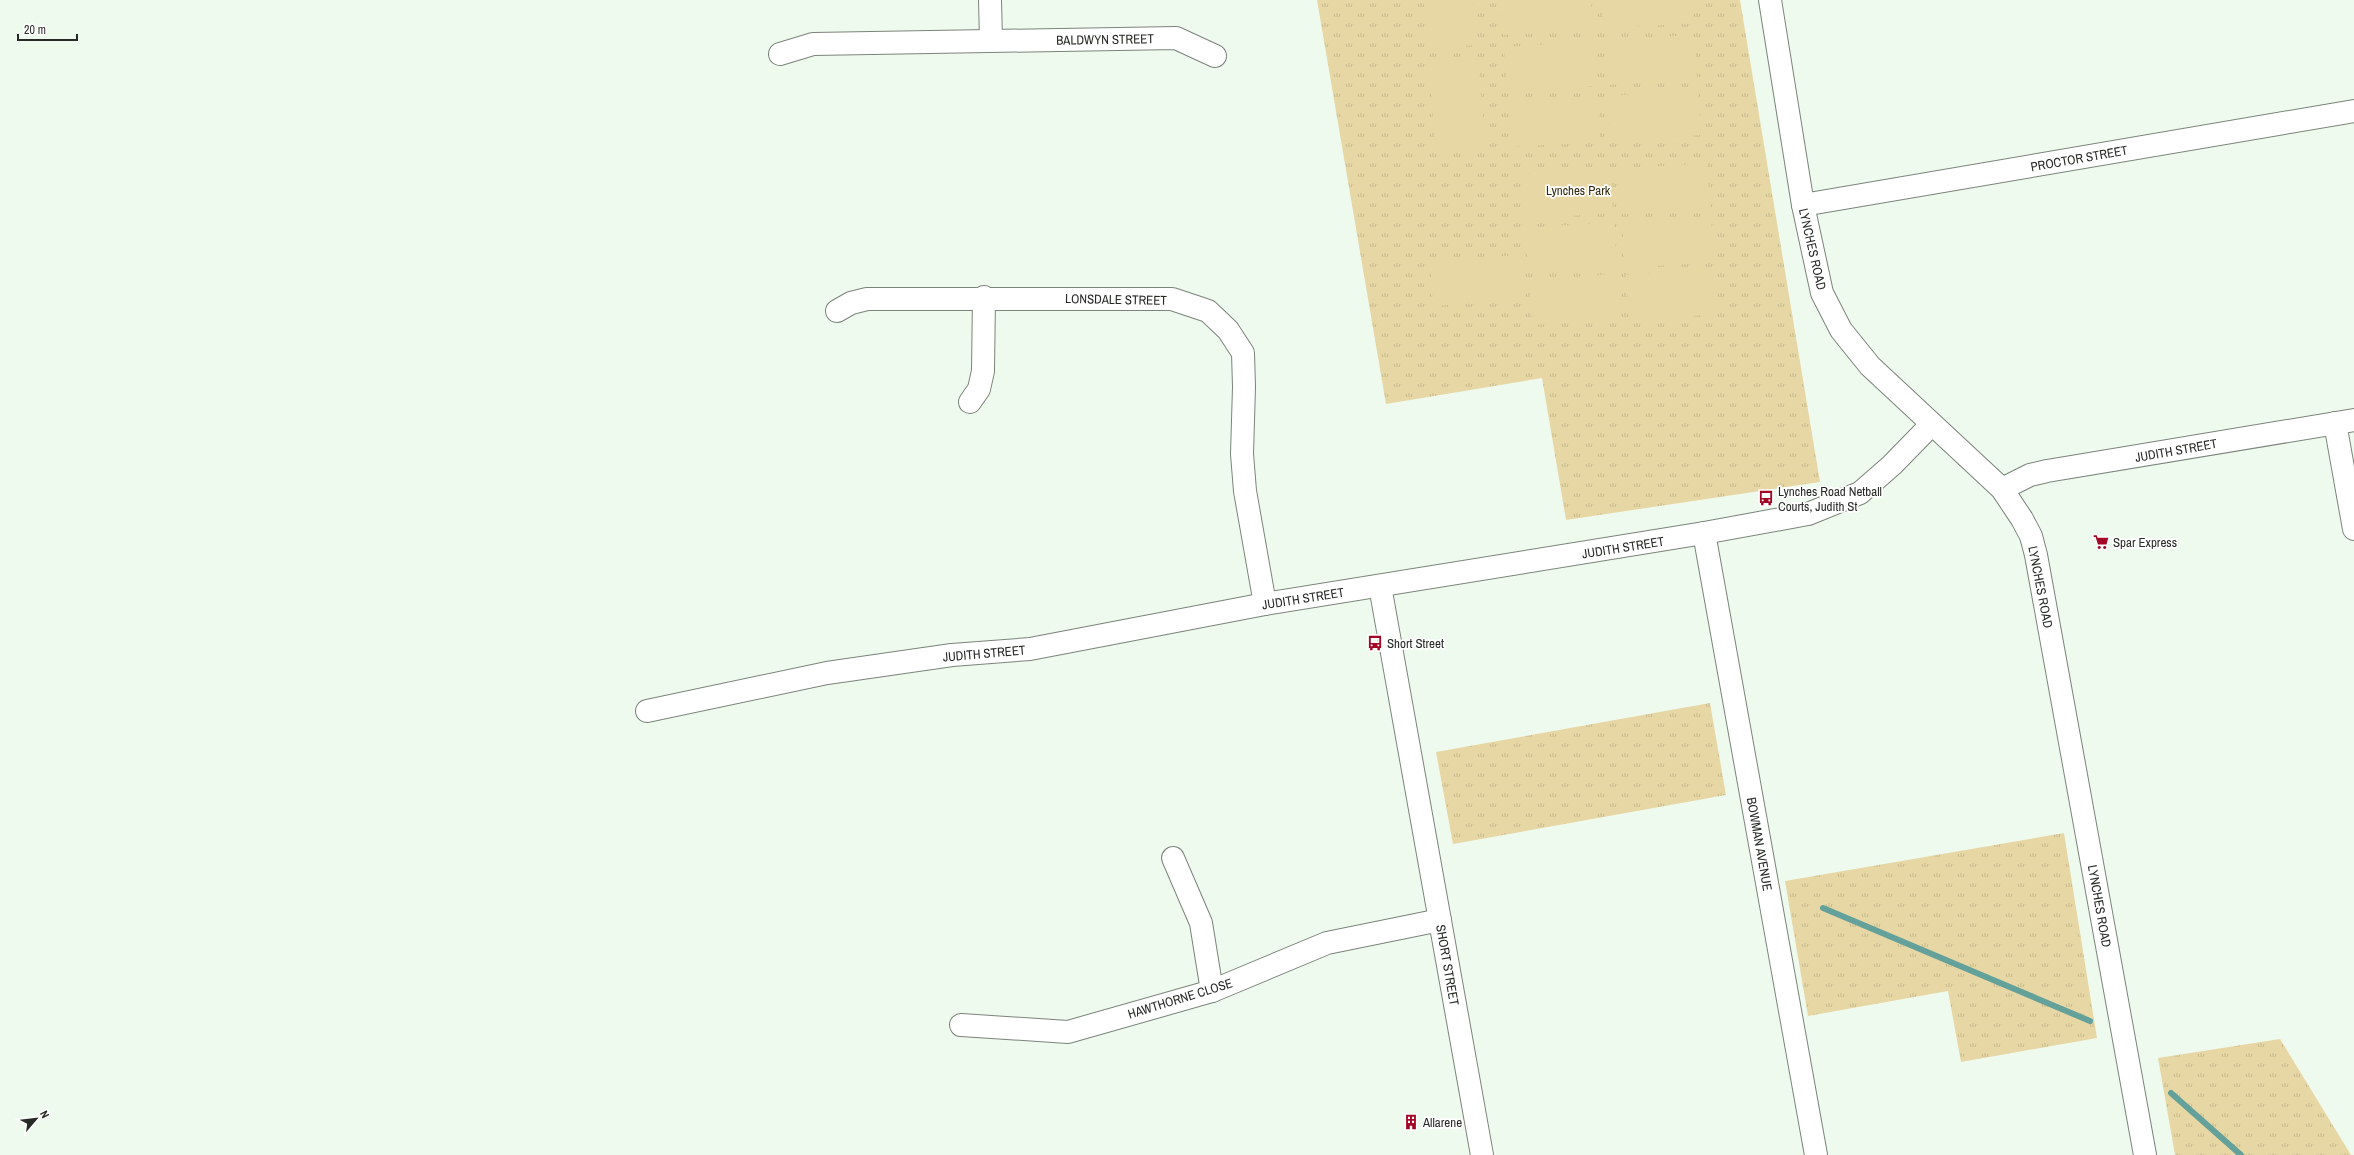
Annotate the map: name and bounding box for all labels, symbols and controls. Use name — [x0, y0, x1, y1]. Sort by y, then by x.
scale bar — [18, 16, 77, 42]
text: 20 m — [24, 22, 46, 38]
street label: BALDWYN STREET — [1056, 30, 1155, 49]
street label: PROCTOR STREET — [2029, 142, 2129, 175]
park label: Lynches Park — [1546, 182, 1611, 199]
street label: LYNCHES ROAD — [1795, 207, 1830, 292]
street label: LONSDALE STREET — [1065, 290, 1168, 309]
street label: JUDITH STREET — [2134, 435, 2219, 466]
place label: Lynches Road Netball Courts, Judith St — [1778, 483, 1882, 515]
bus stop icon: Lynches Road Netball Courts, Judith St — [1757, 489, 1775, 507]
street label: JUDITH STREET — [1581, 533, 1666, 562]
supermarket icon: Spar Express — [2092, 533, 2110, 551]
place label: Spar Express — [2113, 534, 2177, 551]
street label: LYNCHES ROAD — [2024, 545, 2057, 630]
street label: JUDITH STREET — [1261, 584, 1346, 613]
bus stop icon: Short Street — [1366, 634, 1384, 652]
place label: Short Street — [1387, 635, 1444, 652]
street label: JUDITH STREET — [942, 641, 1027, 666]
street label: BOWMAN AVENUE — [1743, 796, 1776, 892]
street label: LYNCHES ROAD — [2084, 864, 2115, 949]
street label: SHORT STREET — [1432, 923, 1463, 1007]
street label: HAWTHORNE CLOSE — [1126, 974, 1235, 1022]
north arrow — [16, 1099, 56, 1139]
text: N — [37, 1108, 53, 1120]
building icon: Allarene — [1402, 1113, 1420, 1131]
place label: Allarene — [1422, 1114, 1462, 1131]

